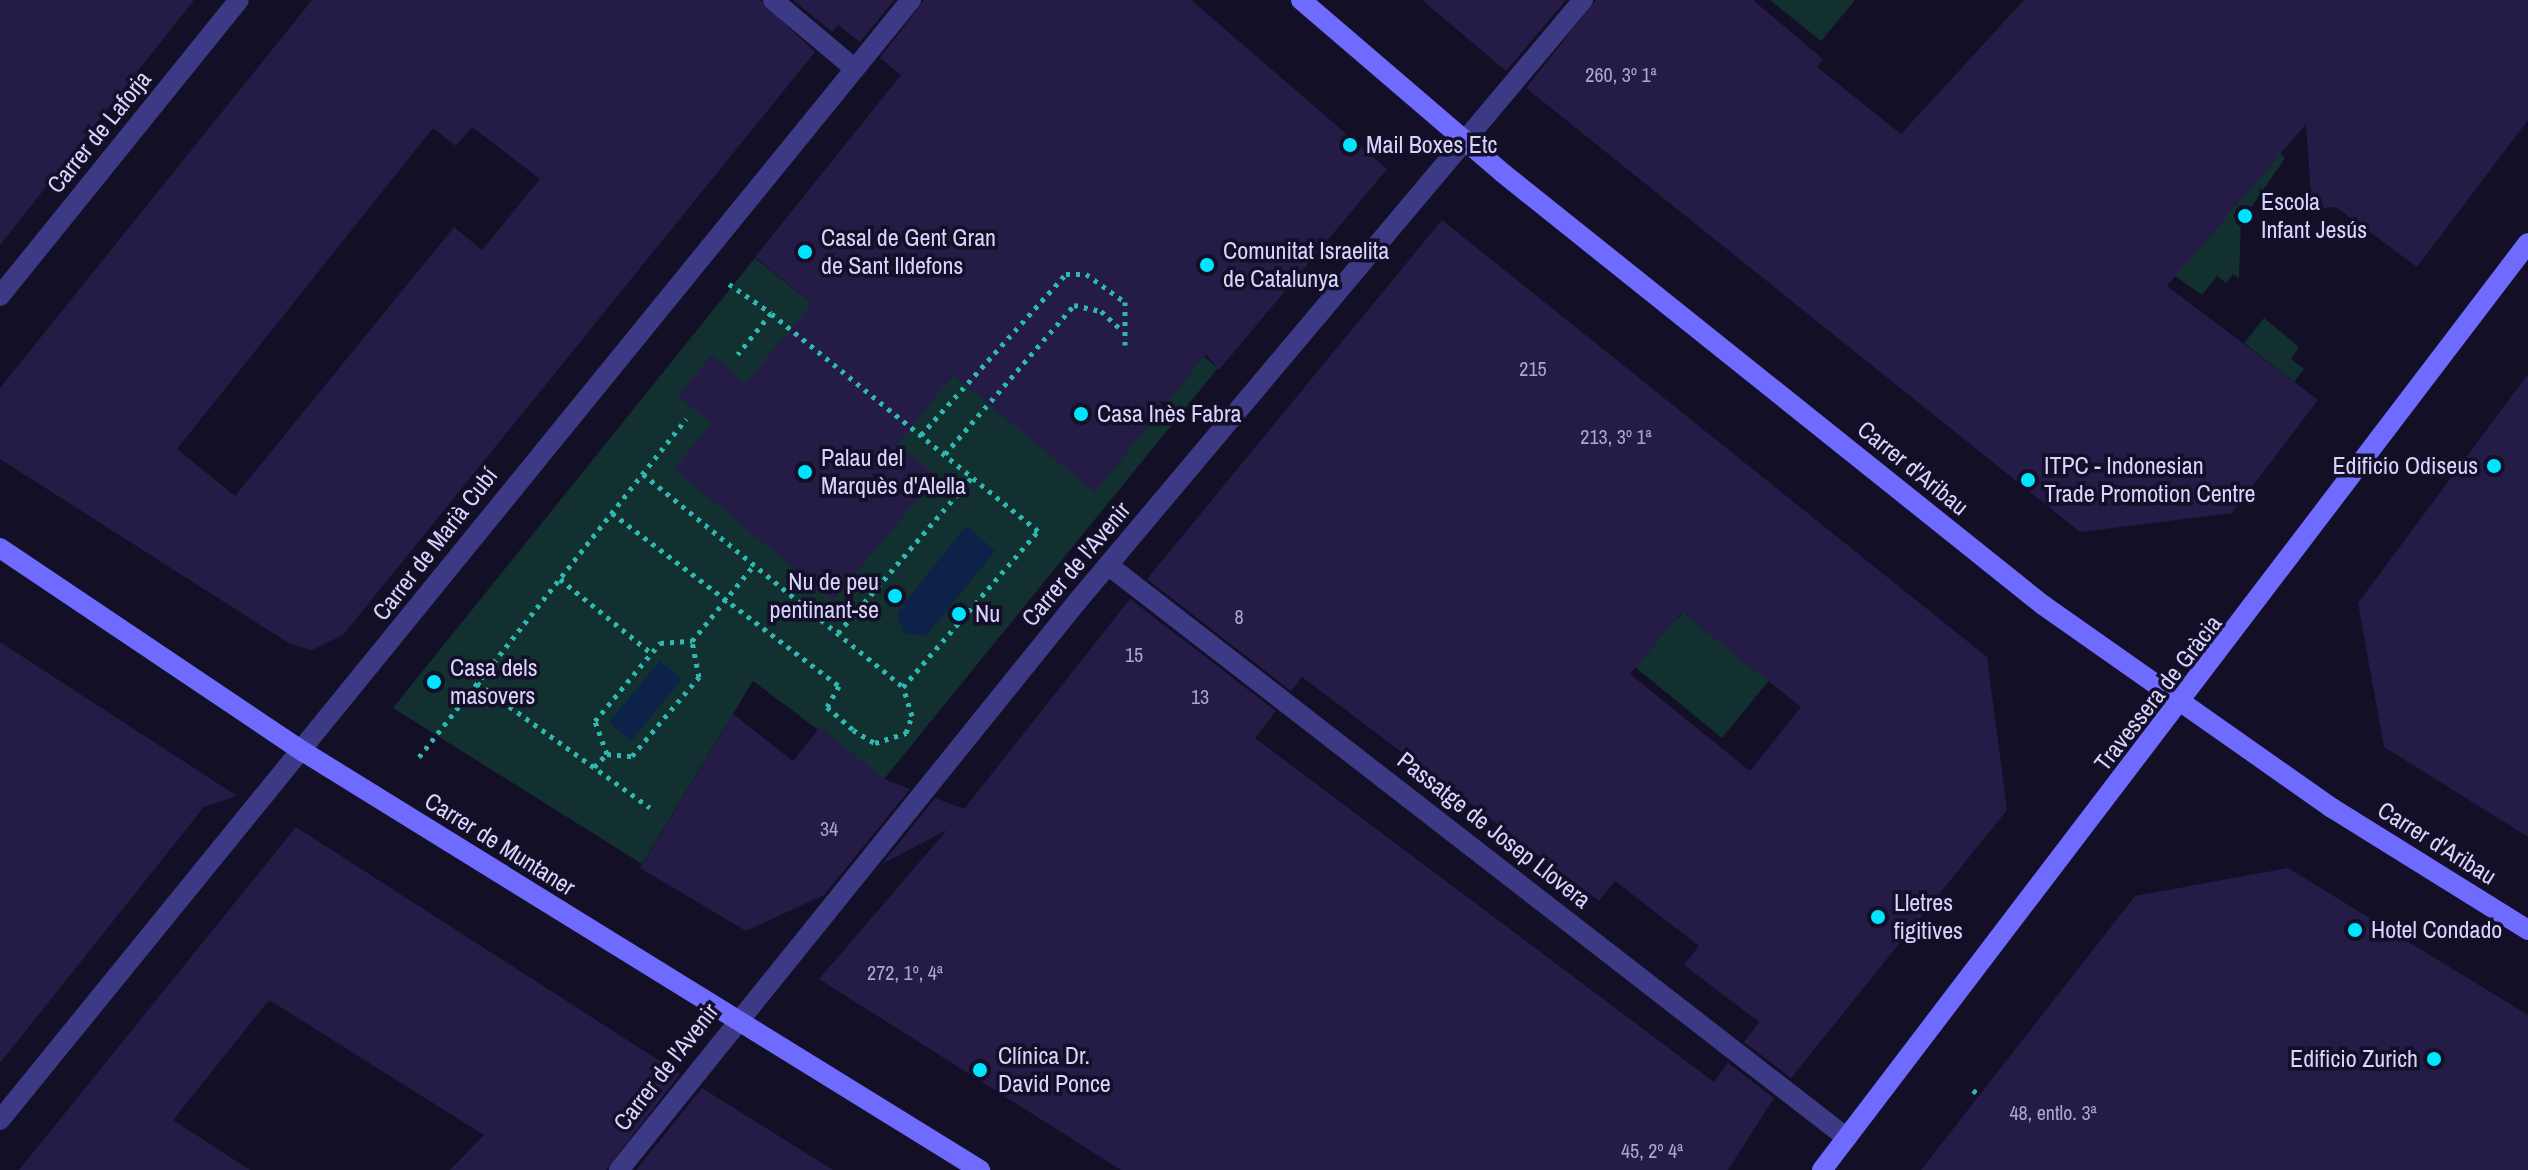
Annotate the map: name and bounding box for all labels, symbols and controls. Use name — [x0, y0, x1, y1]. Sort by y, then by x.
house number: 260, 3º 1ª — [1585, 62, 1657, 86]
street label: Carrer de Laforja — [41, 65, 157, 199]
place label: Mail Boxes Etc — [1366, 131, 1497, 159]
marker: Mail Boxes Etc — [1341, 136, 1359, 154]
place label: Escola Infant Jesús — [2261, 188, 2367, 244]
marker: Escola Infant Jesús — [2236, 207, 2254, 225]
place label: Casal de Gent Gran de Sant Ildefons — [821, 224, 996, 280]
place label: Comunitat Israelita de Catalunya — [1223, 237, 1389, 293]
marker: Casal de Gent Gran de Sant Ildefons — [796, 243, 814, 261]
marker: Comunitat Israelita de Catalunya — [1198, 256, 1216, 274]
house number: 215 — [1519, 356, 1547, 380]
place label: Casa Inès Fabra — [1097, 400, 1242, 428]
marker: Casa Inès Fabra — [1072, 405, 1090, 423]
street label: Carrer d'Aribau — [1852, 415, 1974, 521]
house number: 213, 3º 1ª — [1580, 424, 1652, 448]
place label: Palau del Marquès d'Alella — [821, 444, 966, 500]
place label: ITPC - Indonesian Trade Promotion Centre — [2044, 452, 2255, 508]
place label: Edificio Odiseus — [2332, 452, 2478, 480]
marker: Edificio Odiseus — [2485, 457, 2503, 475]
street label: Carrer de Marià Cubí — [366, 462, 504, 626]
marker: Palau del Marquès d'Alella — [796, 463, 814, 481]
marker: ITPC - Indonesian Trade Promotion Centre — [2019, 471, 2037, 489]
street label: Carrer de l'Avenir — [1016, 496, 1136, 632]
place label: Nu de peu pentinant-se — [770, 568, 879, 624]
marker: Nu de peu pentinant-se — [886, 587, 904, 605]
place label: Nu — [975, 600, 1000, 628]
house number: 8 — [1234, 604, 1244, 628]
marker: Nu — [950, 605, 968, 623]
street label: Travessera de Gràcia — [2088, 609, 2228, 777]
house number: 15 — [1125, 642, 1143, 666]
place label: Casa dels masovers — [450, 654, 538, 710]
marker: Casa dels masovers — [425, 673, 443, 691]
house number: 13 — [1191, 684, 1209, 708]
street label: Passatge de Josep Llovera — [1392, 746, 1596, 914]
street label: Carrer de Muntaner — [420, 786, 580, 902]
street label: Carrer d'Aribau — [2373, 795, 2501, 891]
house number: 34 — [820, 816, 838, 840]
place label: Lletres figitives — [1894, 889, 1963, 945]
marker: Lletres figitives — [1869, 908, 1887, 926]
place label: Hotel Condado — [2371, 916, 2502, 944]
marker: Hotel Condado — [2346, 921, 2364, 939]
house number: 272, 1º, 4ª — [867, 960, 943, 984]
street label: Carrer de l'Avenir — [607, 998, 725, 1136]
place label: Clínica Dr. David Ponce — [998, 1042, 1111, 1098]
place label: Edificio Zurich — [2290, 1045, 2418, 1073]
marker: Edificio Zurich — [2425, 1050, 2443, 1068]
marker: Clínica Dr. David Ponce — [969, 1059, 991, 1081]
house number: 48, entlo. 3ª — [2009, 1100, 2097, 1124]
house number: 45, 2º 4ª — [1621, 1138, 1683, 1162]

